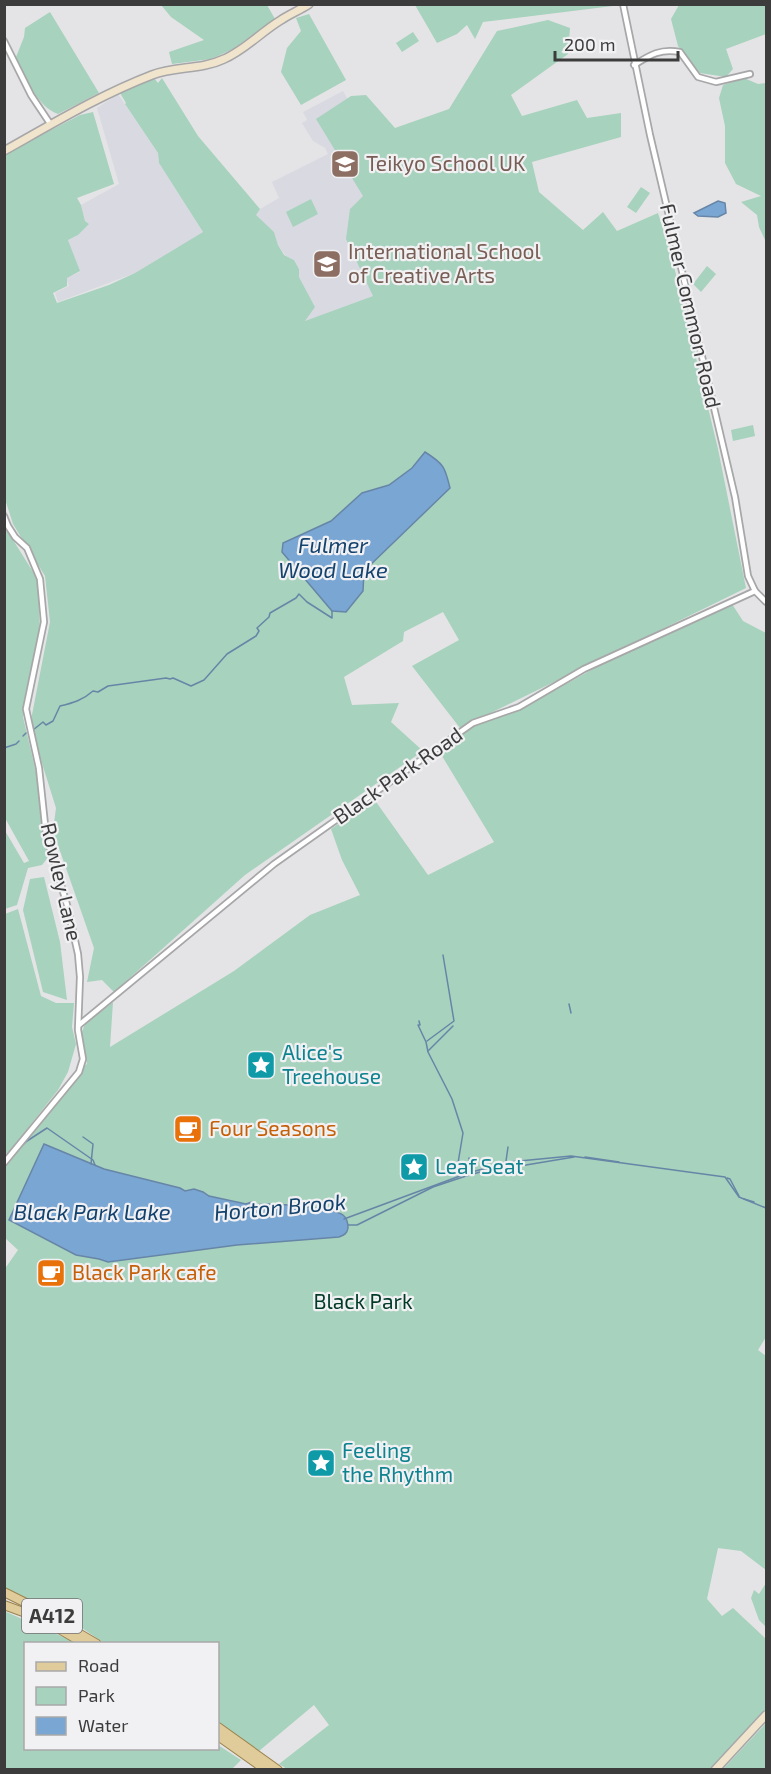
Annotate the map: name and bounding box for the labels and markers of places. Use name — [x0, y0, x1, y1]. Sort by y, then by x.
school or university icon: Teikyo School UK — [329, 148, 361, 180]
place label: Teikyo School UK — [366, 150, 526, 175]
place label: International School of Creative Arts — [348, 238, 542, 287]
school or university icon: International School of Creative Arts — [311, 248, 343, 280]
place label: Alice's Treehouse — [282, 1039, 381, 1088]
place icon: Alice's Treehouse — [245, 1049, 277, 1081]
cafe icon: Four Seasons — [172, 1113, 204, 1145]
place label: Four Seasons — [209, 1115, 337, 1140]
place icon: Leaf Seat — [398, 1151, 430, 1183]
place label: Leaf Seat — [435, 1153, 523, 1178]
cafe icon: Black Park cafe — [35, 1257, 67, 1289]
place label: Black Park cafe — [72, 1259, 217, 1284]
place label: Feeling the Rhythm — [342, 1437, 453, 1486]
place icon: Feeling the Rhythm — [305, 1447, 337, 1479]

